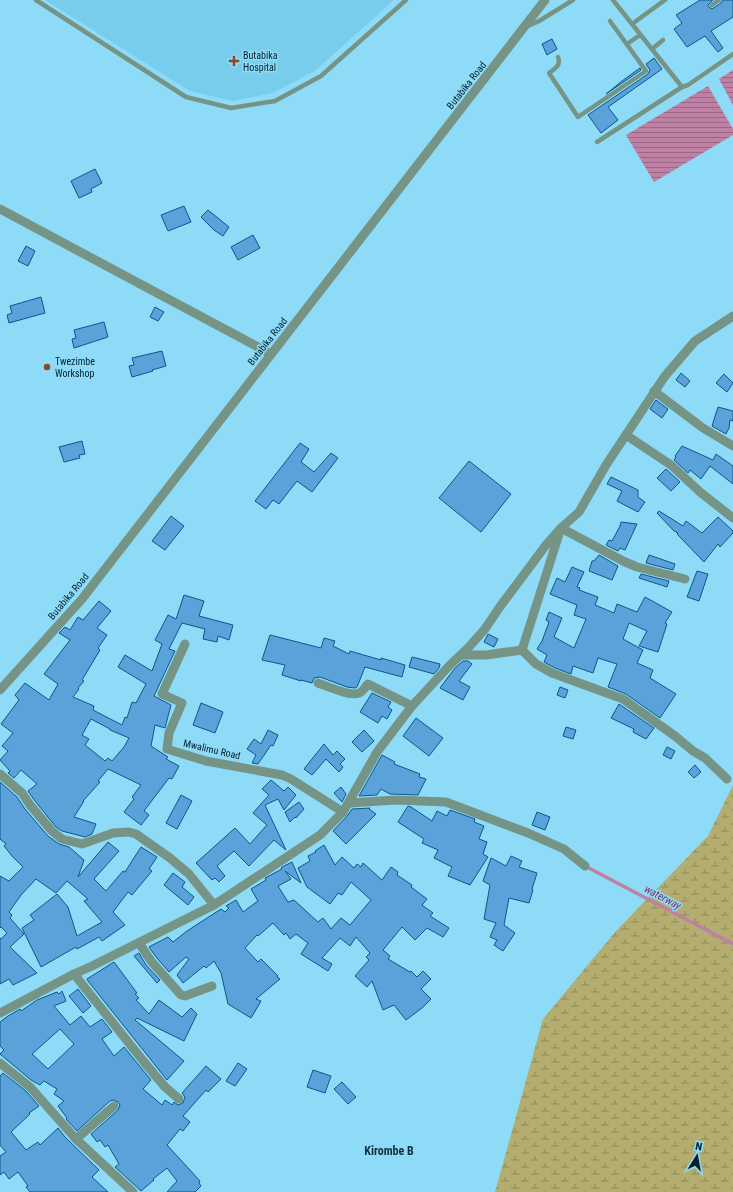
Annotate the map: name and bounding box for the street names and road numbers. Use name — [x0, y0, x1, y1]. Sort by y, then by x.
street label: Butabika Road — [445, 59, 488, 111]
street label: Butabika Road — [246, 315, 289, 367]
street label: Butabika Road — [46, 571, 91, 622]
street label: Mwalimu Road — [182, 738, 242, 761]

